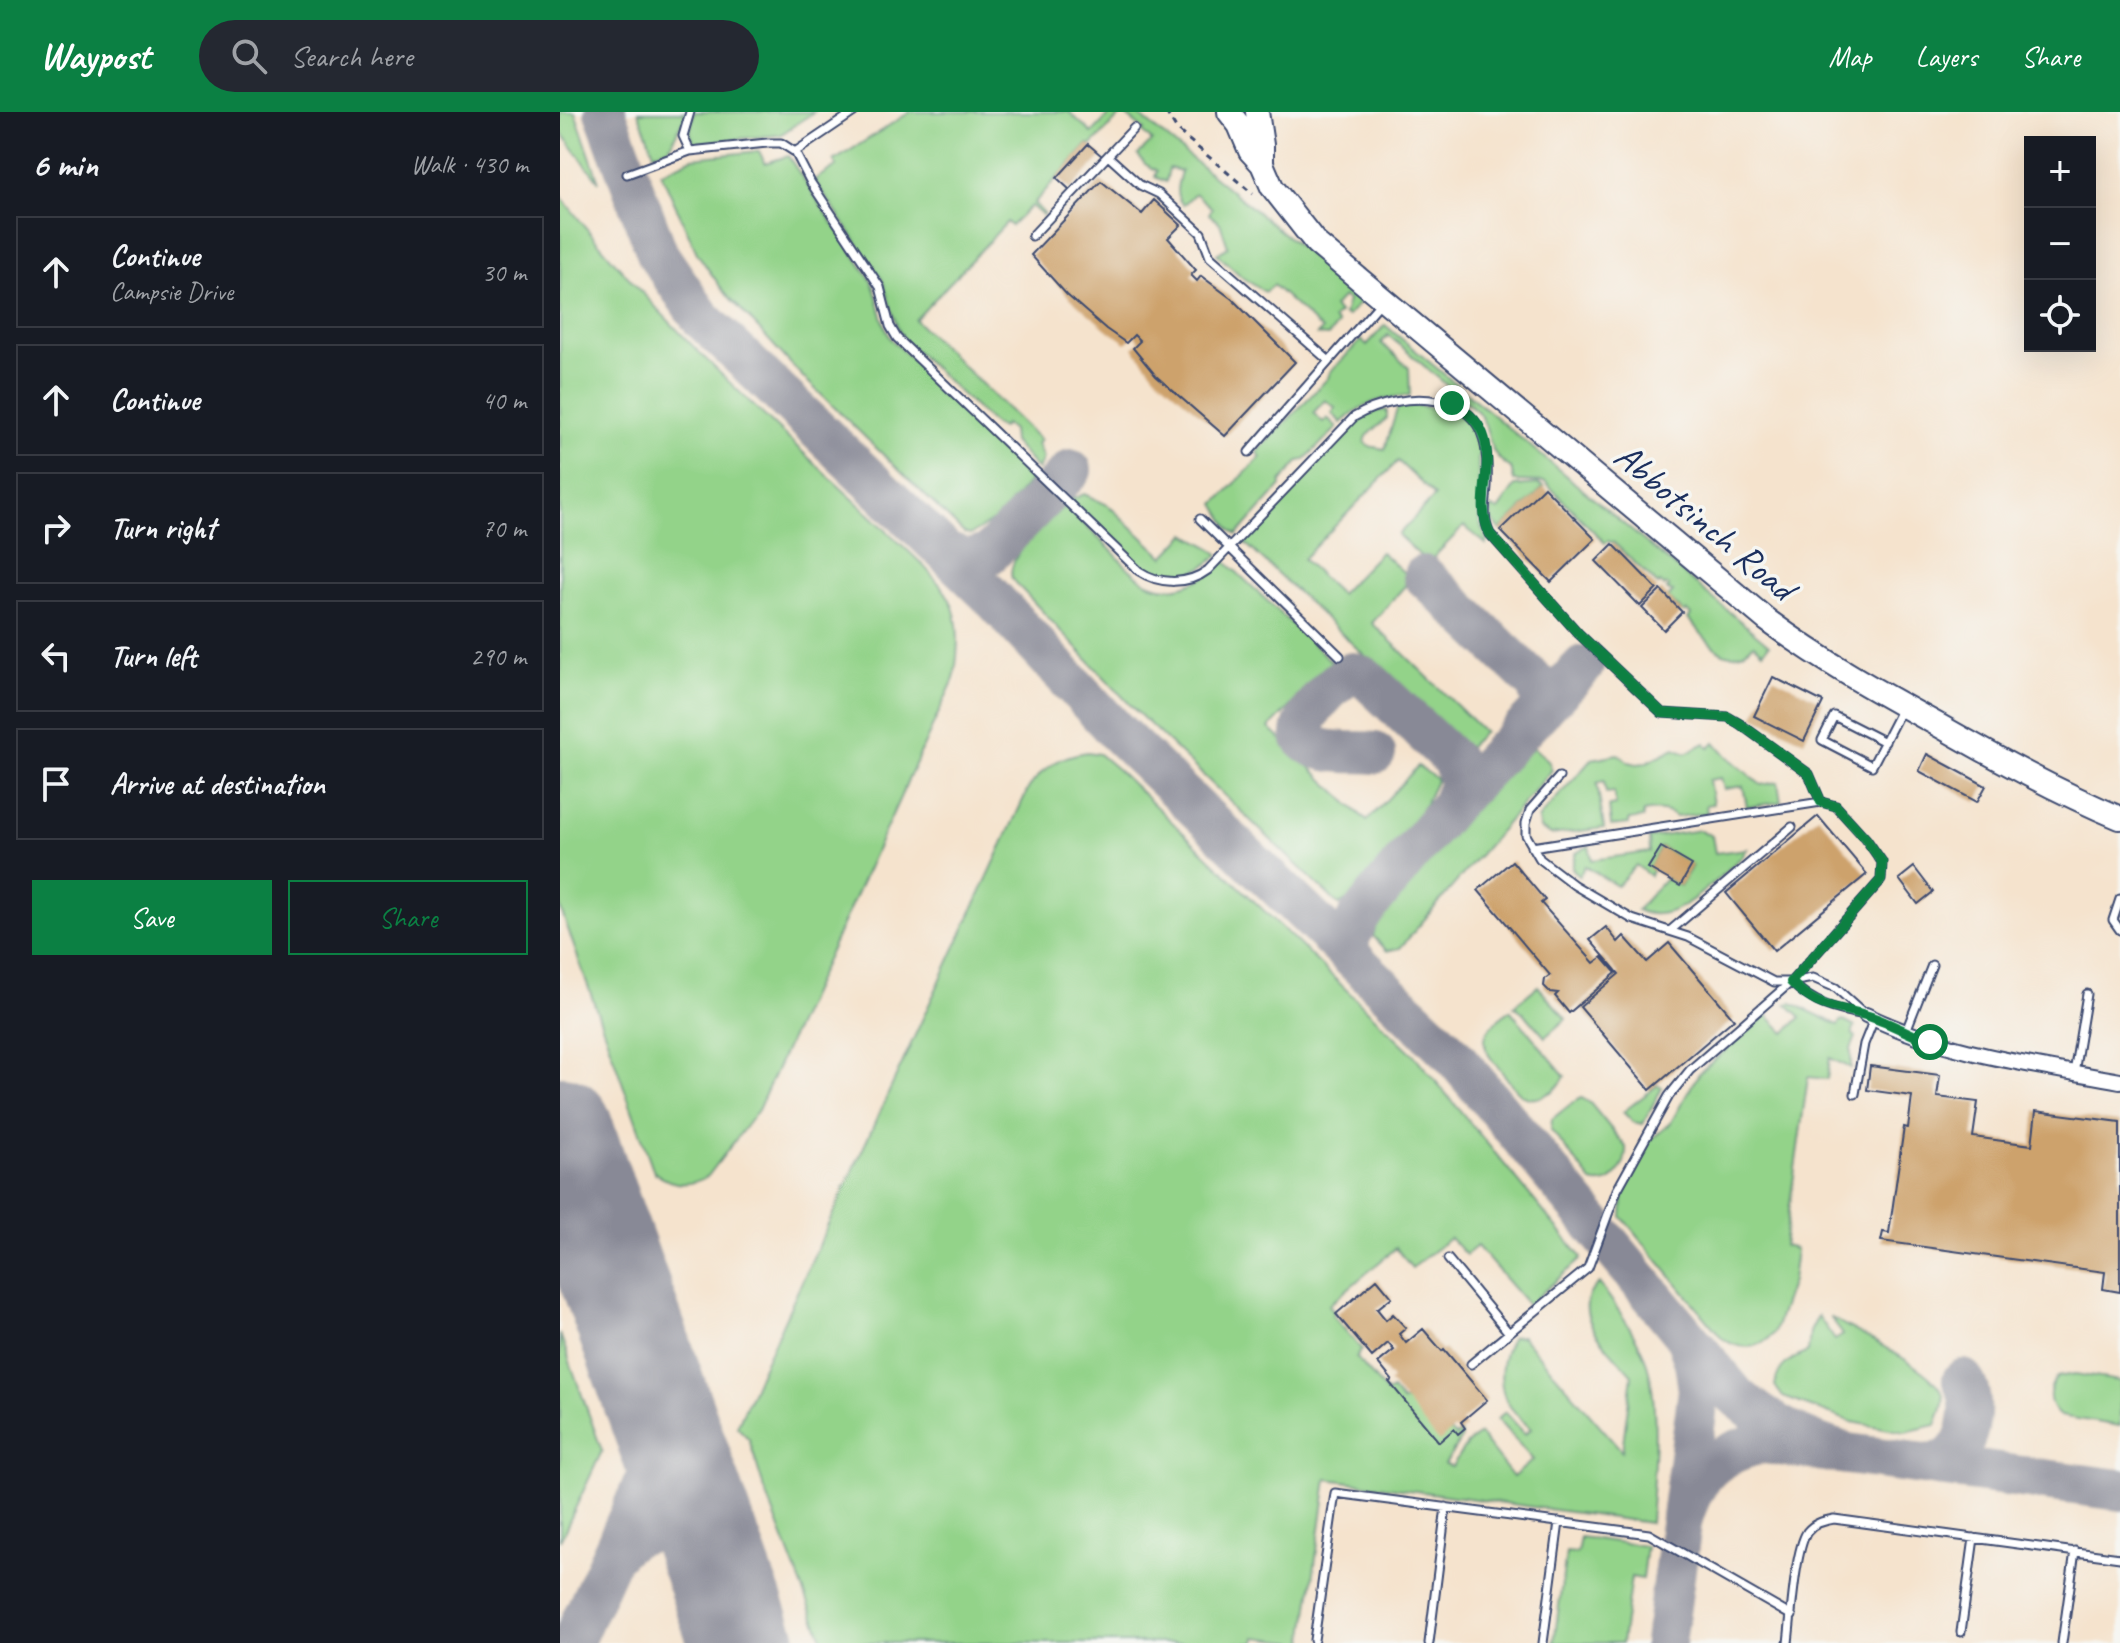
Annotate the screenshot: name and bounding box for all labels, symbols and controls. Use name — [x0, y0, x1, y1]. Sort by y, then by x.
search box — [199, 20, 759, 92]
text: Waypost — [40, 33, 151, 80]
icon: search — [227, 34, 271, 78]
text: Search here — [291, 37, 413, 75]
text: Map — [1829, 39, 1872, 74]
text: Layers — [1916, 39, 1977, 74]
text: Share — [2021, 39, 2080, 74]
map controls — [2024, 136, 2096, 352]
button: + — [2024, 136, 2096, 208]
text: 6 min — [32, 143, 98, 186]
text: Walk · 430 m — [411, 148, 528, 181]
button: − — [2024, 208, 2096, 280]
text: Continue — [110, 237, 200, 275]
icon: ahead — [34, 250, 78, 294]
text: 30 m — [482, 256, 526, 289]
text: Campsie Drive — [110, 275, 233, 308]
button: locate — [2024, 280, 2096, 352]
icon: ahead — [34, 378, 78, 422]
text: Continue — [110, 381, 200, 419]
text: 40 m — [482, 384, 526, 417]
route end — [1434, 385, 1470, 421]
street label: Abbotsinch Road — [1605, 432, 1809, 614]
icon: right — [34, 506, 78, 550]
text: Turn right — [110, 509, 215, 547]
text: 70 m — [482, 512, 526, 545]
icon: left — [34, 634, 78, 678]
text: Turn left — [110, 637, 197, 675]
text: 290 m — [470, 640, 526, 673]
icon: arrive — [34, 762, 78, 806]
text: Arrive at destination — [110, 765, 325, 803]
button: Save — [32, 880, 272, 955]
button: Share — [288, 880, 528, 955]
route start — [1912, 1024, 1948, 1060]

